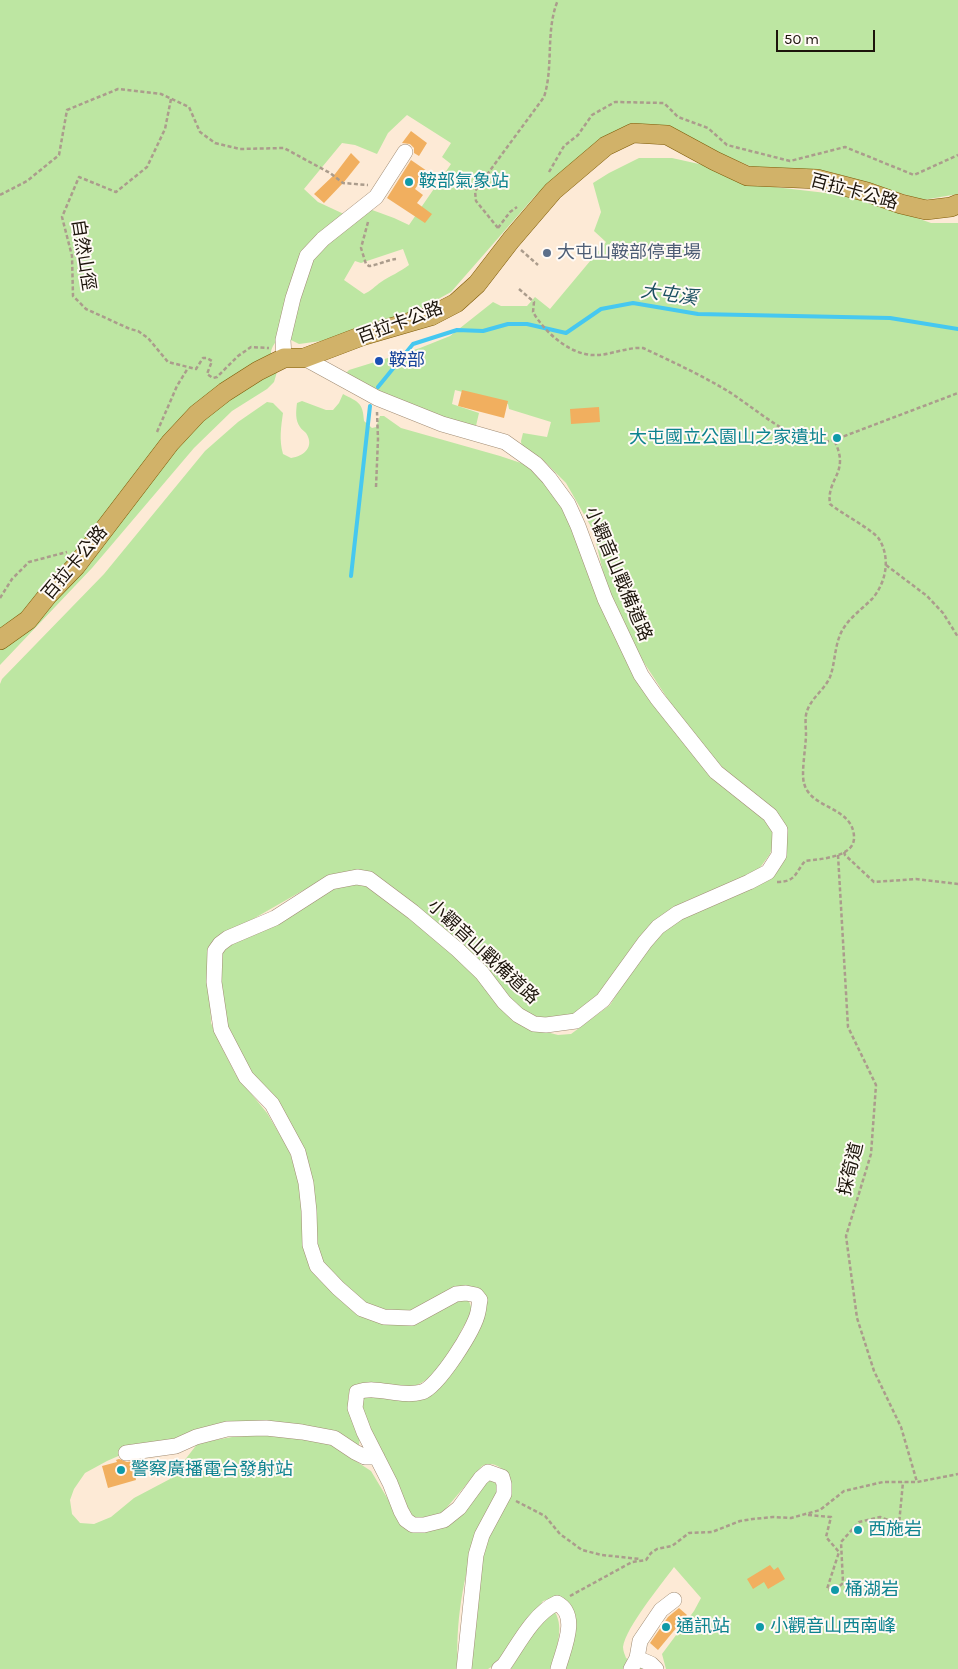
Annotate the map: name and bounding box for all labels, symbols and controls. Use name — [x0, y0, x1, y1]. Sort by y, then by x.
scale bar — [778, 20, 877, 52]
text: 50 m — [784, 30, 819, 48]
street label: 百拉卡公路 — [808, 170, 900, 214]
place label: 鞍部氣象站 — [419, 171, 509, 193]
marker: 鞍部氣象站 — [403, 176, 415, 188]
street label: 自然山徑 — [67, 218, 99, 292]
place label: 大屯山鞍部停車場 — [557, 242, 701, 264]
marker: 大屯山鞍部停車場 — [541, 247, 553, 259]
water label: 大屯溪 — [639, 280, 699, 310]
street label: 百拉卡公路 — [354, 297, 446, 349]
place label: 鞍部 — [389, 350, 425, 372]
marker: 鞍部 — [373, 355, 385, 367]
place label: 大屯國立公園山之家遺址 — [629, 427, 827, 449]
marker: 大屯國立公園山之家遺址 — [831, 432, 843, 444]
street label: 小觀音山戰備道路 — [580, 504, 656, 644]
street label: 百拉卡公路 — [38, 522, 112, 604]
street label: 小觀音山戰備道路 — [423, 895, 543, 1009]
street label: 採筍道 — [834, 1140, 868, 1198]
place label: 警察廣播電台發射站 — [131, 1459, 293, 1481]
marker: 警察廣播電台發射站 — [115, 1464, 127, 1476]
place label: 西施岩 — [868, 1519, 922, 1541]
marker: 西施岩 — [852, 1524, 864, 1536]
place label: 桶湖岩 — [845, 1579, 899, 1601]
marker: 桶湖岩 — [829, 1584, 841, 1596]
place label: 通訊站 — [676, 1616, 730, 1638]
place label: 小觀音山西南峰 — [770, 1616, 896, 1638]
marker: 通訊站 — [660, 1621, 672, 1633]
marker: 小觀音山西南峰 — [754, 1621, 766, 1633]

